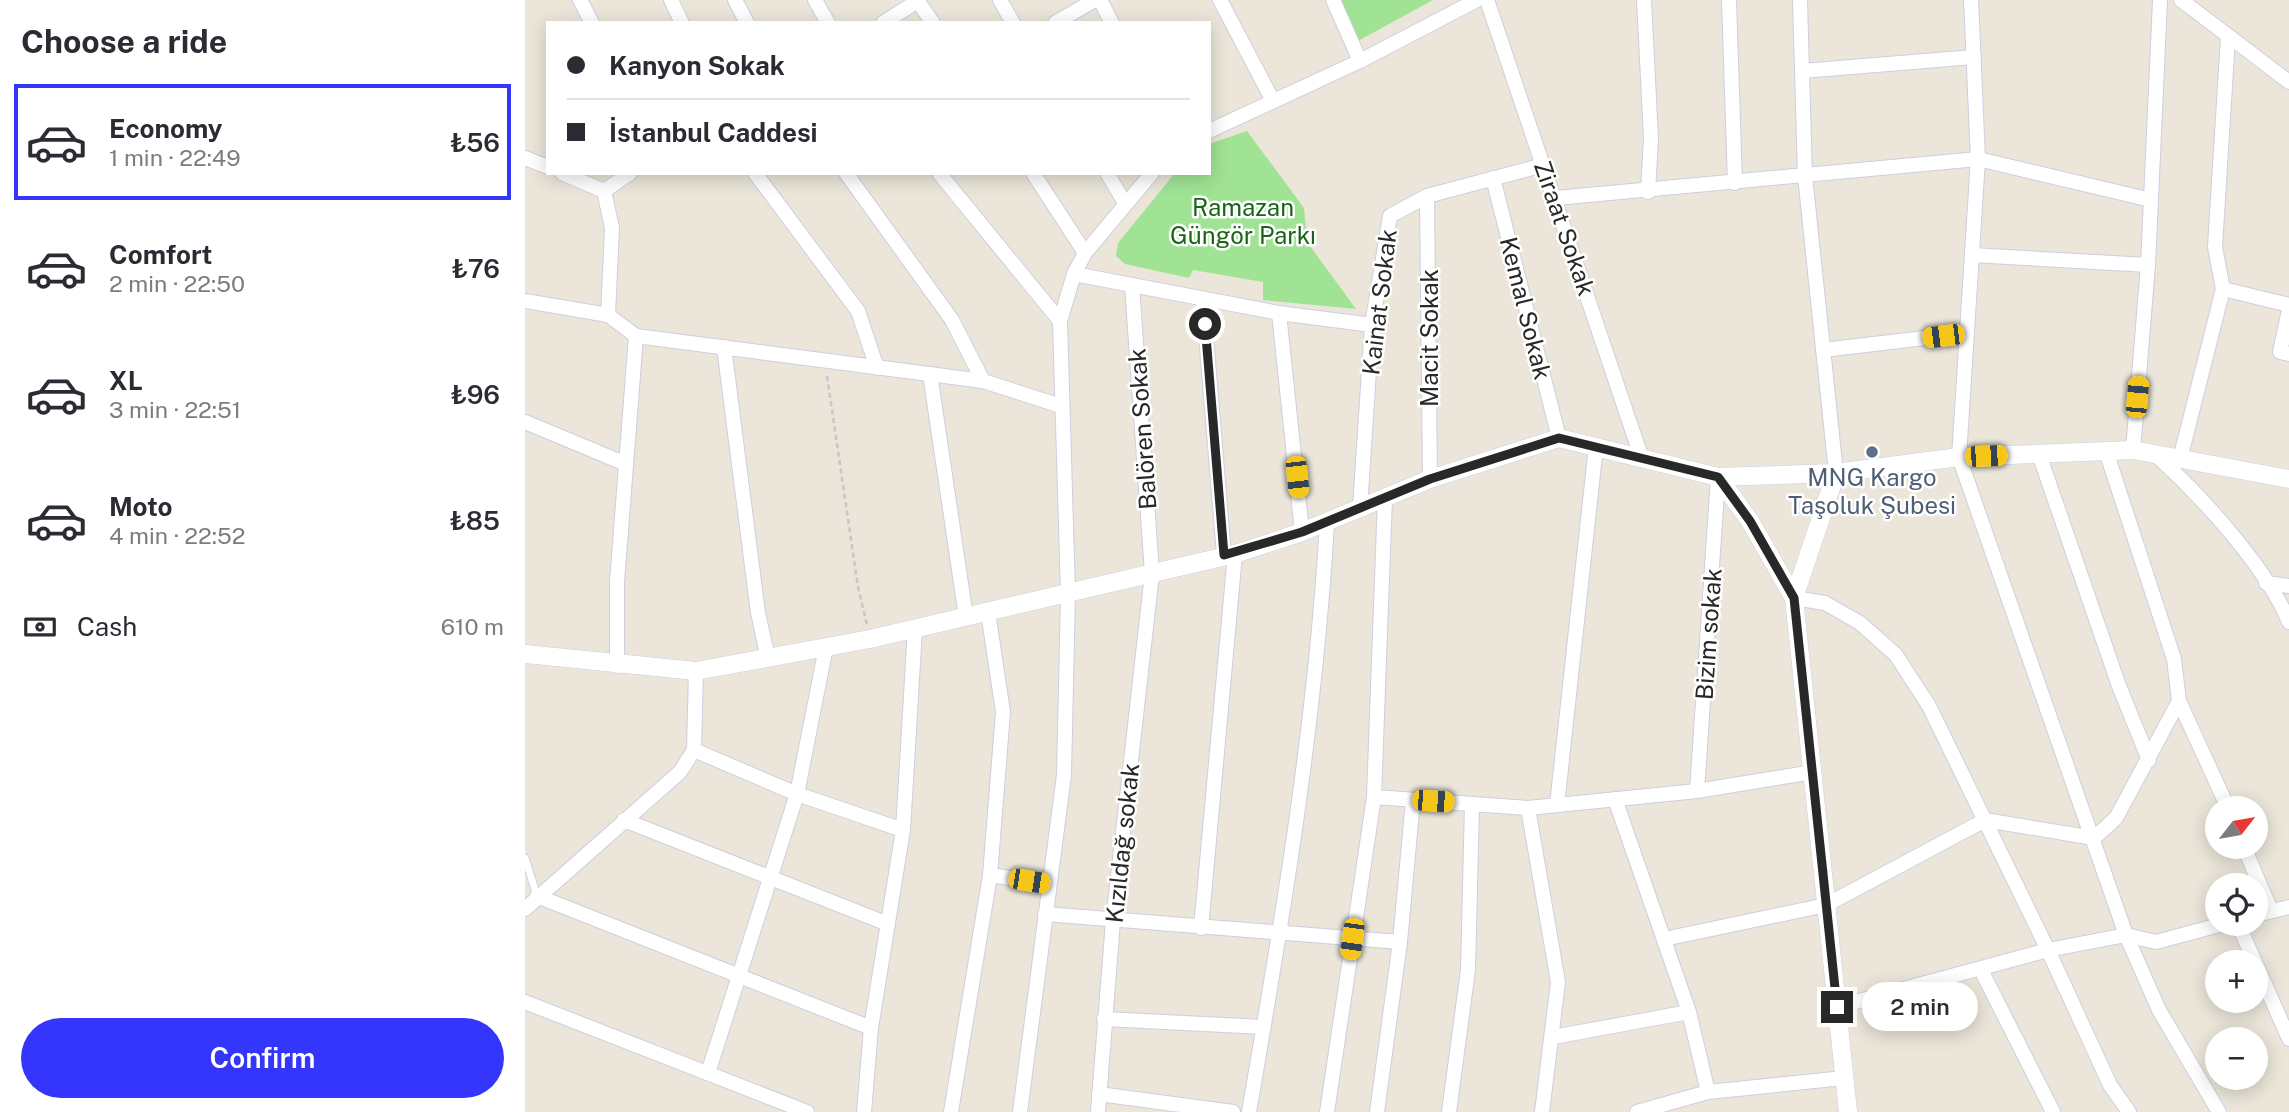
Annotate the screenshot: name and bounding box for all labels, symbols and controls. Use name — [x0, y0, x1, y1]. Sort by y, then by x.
text: Choose a ride — [21, 23, 227, 60]
text: Kanyon Sokak — [609, 50, 785, 81]
icon: car — [25, 111, 88, 174]
text: Economy — [109, 113, 222, 144]
text: İstanbul Caddesi — [609, 117, 818, 148]
text: ₺56 — [450, 127, 500, 158]
text: 1 min · 22:49 — [109, 144, 241, 171]
street label: Ziraat Sokak — [1529, 157, 1601, 299]
park label: Ramazan Güngör Parkı — [1170, 193, 1316, 249]
street label: Kainat Sokak — [1356, 227, 1402, 377]
street label: Kemal Sokak — [1495, 234, 1557, 382]
icon: car — [25, 237, 88, 300]
text: Comfort — [109, 239, 212, 270]
text: ₺76 — [452, 253, 500, 284]
street label: Macit Sokak — [1415, 269, 1443, 407]
text: 2 min · 22:50 — [109, 270, 245, 297]
route start — [1189, 308, 1221, 340]
car — [1921, 323, 1966, 349]
street label: Balören Sokak — [1122, 347, 1162, 511]
icon: car — [25, 363, 88, 426]
text: XL — [109, 365, 143, 396]
car — [2125, 375, 2150, 419]
text: ₺96 — [451, 379, 500, 410]
text: 3 min · 22:51 — [109, 396, 241, 423]
marker: MNG Kargo Taşoluk Şubesi — [1864, 444, 1880, 460]
car — [1965, 445, 2008, 467]
car — [1285, 455, 1310, 499]
place label: MNG Kargo Taşoluk Şubesi — [1788, 463, 1956, 519]
icon: car — [25, 489, 88, 552]
text: Moto — [109, 491, 172, 522]
text: ₺85 — [450, 505, 500, 536]
text: 4 min · 22:52 — [109, 522, 245, 549]
street label: Bizim sokak — [1689, 567, 1727, 701]
icon: cash — [21, 608, 59, 646]
text: Cash — [77, 611, 137, 642]
text: 610 m — [441, 613, 504, 640]
street label: Kızıldağ sokak — [1100, 762, 1144, 924]
car — [1412, 789, 1455, 813]
north arrow — [2205, 796, 2268, 859]
map controls — [2205, 796, 2268, 1090]
car — [1007, 867, 1052, 895]
button: locate — [2205, 873, 2268, 936]
car — [1339, 917, 1366, 961]
button: + — [2205, 950, 2268, 1013]
callout: 2 min — [1861, 982, 1977, 1032]
route end — [1821, 991, 1853, 1023]
text: 2 min — [1890, 993, 1950, 1020]
button: Confirm — [21, 1018, 504, 1098]
button: − — [2205, 1027, 2268, 1090]

